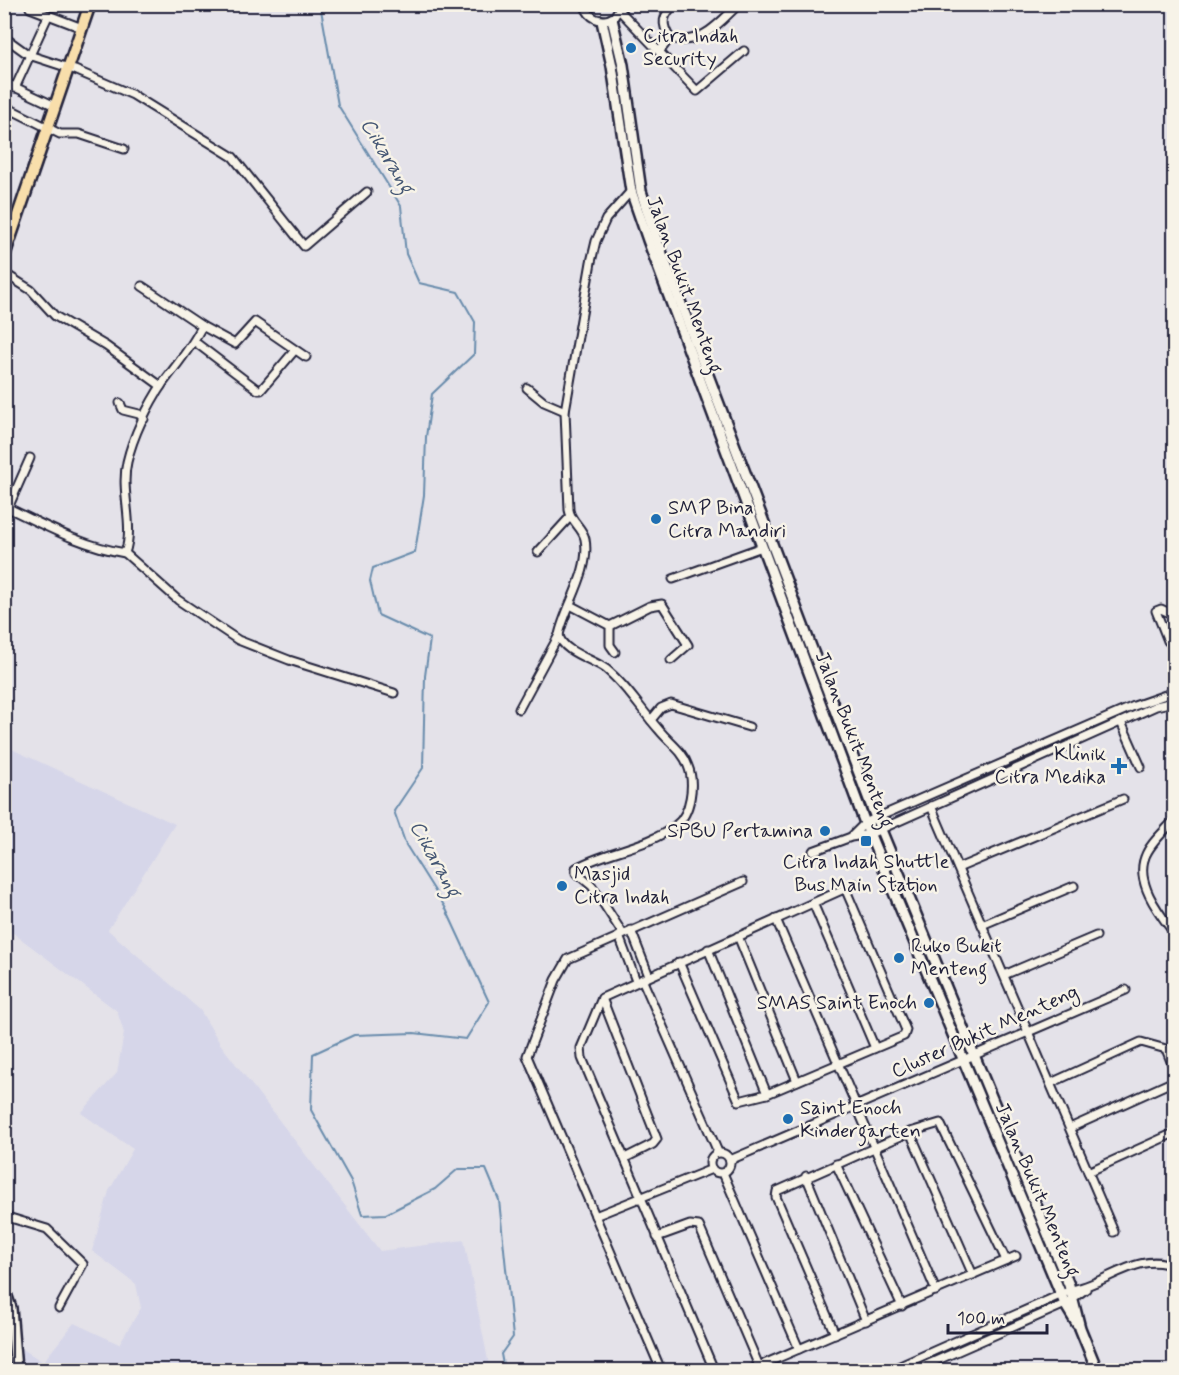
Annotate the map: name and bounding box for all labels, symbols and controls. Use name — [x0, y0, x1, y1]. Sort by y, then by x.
place label: Citra Indah Security — [643, 23, 739, 73]
marker: Citra Indah Security — [624, 41, 638, 55]
water label: Cikarang — [352, 113, 422, 202]
street label: Jalan Bukit Menteng — [637, 192, 729, 378]
place label: SMP Bina Citra Mandiri — [668, 495, 786, 545]
marker: SMP Bina Citra Mandiri — [649, 512, 663, 526]
street label: Jalan Bukit Menteng — [806, 648, 900, 833]
place label: Klinik Citra Medika — [995, 741, 1106, 791]
marker: Klinik Citra Medika — [1110, 757, 1128, 775]
water label: Cikarang — [401, 816, 469, 905]
place label: SPBU Pertamina — [667, 818, 813, 845]
marker: SPBU Pertamina — [818, 824, 832, 838]
marker: Citra Indah Shuttle Bus Main Station — [859, 834, 873, 848]
place label: Citra Indah Shuttle Bus Main Station — [783, 849, 950, 899]
place label: Masjid Citra Indah — [574, 861, 670, 911]
marker: Masjid Citra Indah — [555, 879, 569, 893]
place label: Ruko Bukit Menteng — [911, 933, 1002, 985]
marker: Ruko Bukit Menteng — [892, 951, 906, 965]
street label: Cluster Bukit Menteng — [887, 979, 1083, 1086]
place label: SMAS Saint Enoch — [757, 990, 917, 1017]
marker: SMAS Saint Enoch — [922, 996, 936, 1010]
place label: Saint Enoch Kindergarten — [800, 1095, 921, 1147]
street label: Jalan Bukit Menteng — [986, 1098, 1086, 1282]
marker: Saint Enoch Kindergarten — [781, 1112, 795, 1126]
scale bar — [948, 1297, 1047, 1335]
text: 100 m — [957, 1307, 1005, 1331]

